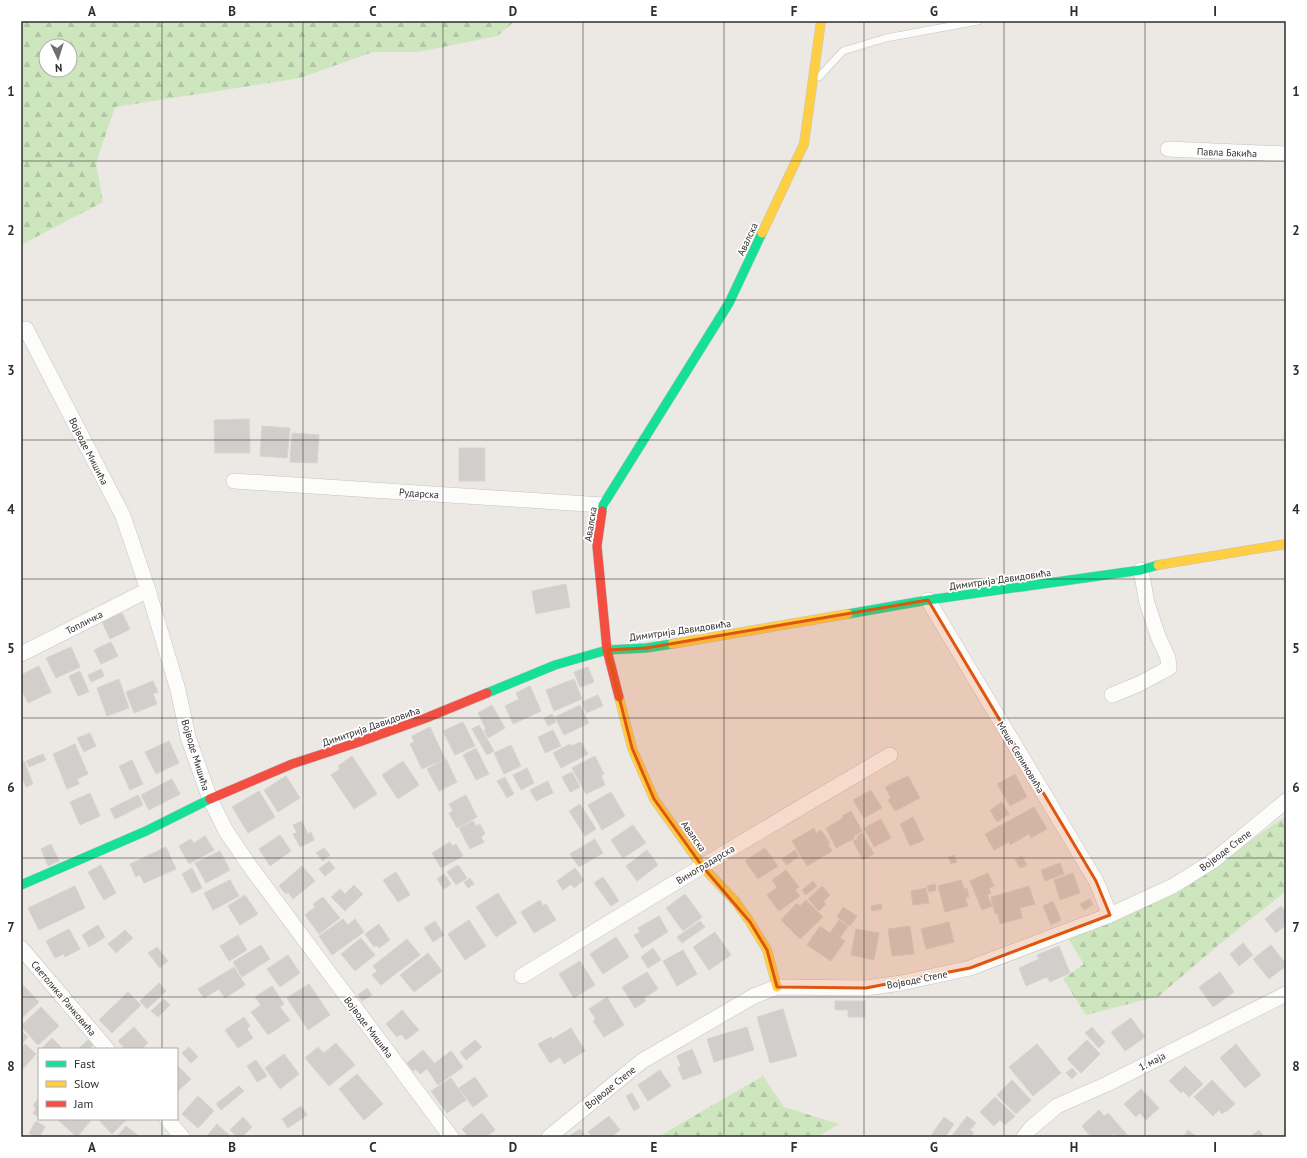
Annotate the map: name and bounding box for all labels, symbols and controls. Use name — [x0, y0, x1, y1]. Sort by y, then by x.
text: A — [88, 3, 96, 20]
text: B — [228, 3, 236, 20]
text: C — [369, 3, 377, 20]
text: D — [509, 3, 517, 20]
text: E — [651, 3, 658, 20]
text: F — [791, 3, 798, 20]
text: G — [930, 3, 938, 20]
text: H — [1070, 3, 1078, 20]
text: I — [1213, 3, 1217, 20]
north arrow — [38, 38, 78, 78]
text: N — [55, 61, 63, 75]
text: 1 — [7, 83, 15, 100]
text: 1 — [1292, 83, 1300, 100]
street label: Павла Бакића — [1197, 145, 1257, 160]
street label: Авалска — [734, 221, 761, 258]
text: 2 — [7, 222, 15, 239]
text: 2 — [1292, 222, 1300, 239]
text: 3 — [7, 362, 15, 379]
text: 3 — [1292, 362, 1300, 379]
street label: Војводе Мишића — [66, 415, 111, 487]
street label: Рударска — [398, 486, 439, 501]
text: 4 — [7, 501, 15, 518]
text: 4 — [1292, 501, 1300, 518]
street label: Авалска — [581, 506, 600, 542]
street label: Димитрија Давидовића — [948, 566, 1052, 593]
street label: Топличка — [63, 608, 105, 637]
street label: Димитрија Давидовића — [628, 617, 732, 644]
text: 5 — [7, 640, 15, 657]
text: 5 — [1292, 640, 1300, 657]
street label: Димитрија Давидовића — [320, 704, 422, 749]
street label: Војводе Мишића — [178, 718, 213, 792]
street label: Меше Селимовића — [994, 719, 1047, 796]
text: 6 — [7, 779, 15, 796]
text: 6 — [1292, 779, 1300, 796]
street label: Авалска — [678, 818, 709, 854]
street label: Војводе Степе — [1197, 827, 1254, 874]
street label: Виноградарска — [674, 842, 737, 887]
text: 7 — [7, 919, 15, 936]
text: 7 — [1292, 919, 1300, 936]
street label: Светолика Ранковића — [28, 958, 99, 1039]
street label: Војводе Степе — [886, 967, 949, 992]
street label: Војводе Мишића — [341, 994, 396, 1061]
legend — [38, 1048, 178, 1120]
street label: 1. маја — [1137, 1049, 1168, 1074]
text: Fast — [74, 1056, 95, 1071]
text: 8 — [7, 1058, 15, 1075]
text: 8 — [1292, 1058, 1300, 1075]
street label: Војводе Степе — [582, 1063, 638, 1112]
text: Slow — [74, 1076, 99, 1091]
text: Jam — [73, 1096, 93, 1111]
text: A — [88, 1139, 96, 1156]
text: B — [228, 1139, 236, 1156]
text: C — [369, 1139, 377, 1156]
text: D — [509, 1139, 517, 1156]
text: E — [651, 1139, 658, 1156]
text: F — [791, 1139, 798, 1156]
text: G — [930, 1139, 938, 1156]
text: H — [1070, 1139, 1078, 1156]
text: I — [1213, 1139, 1217, 1156]

